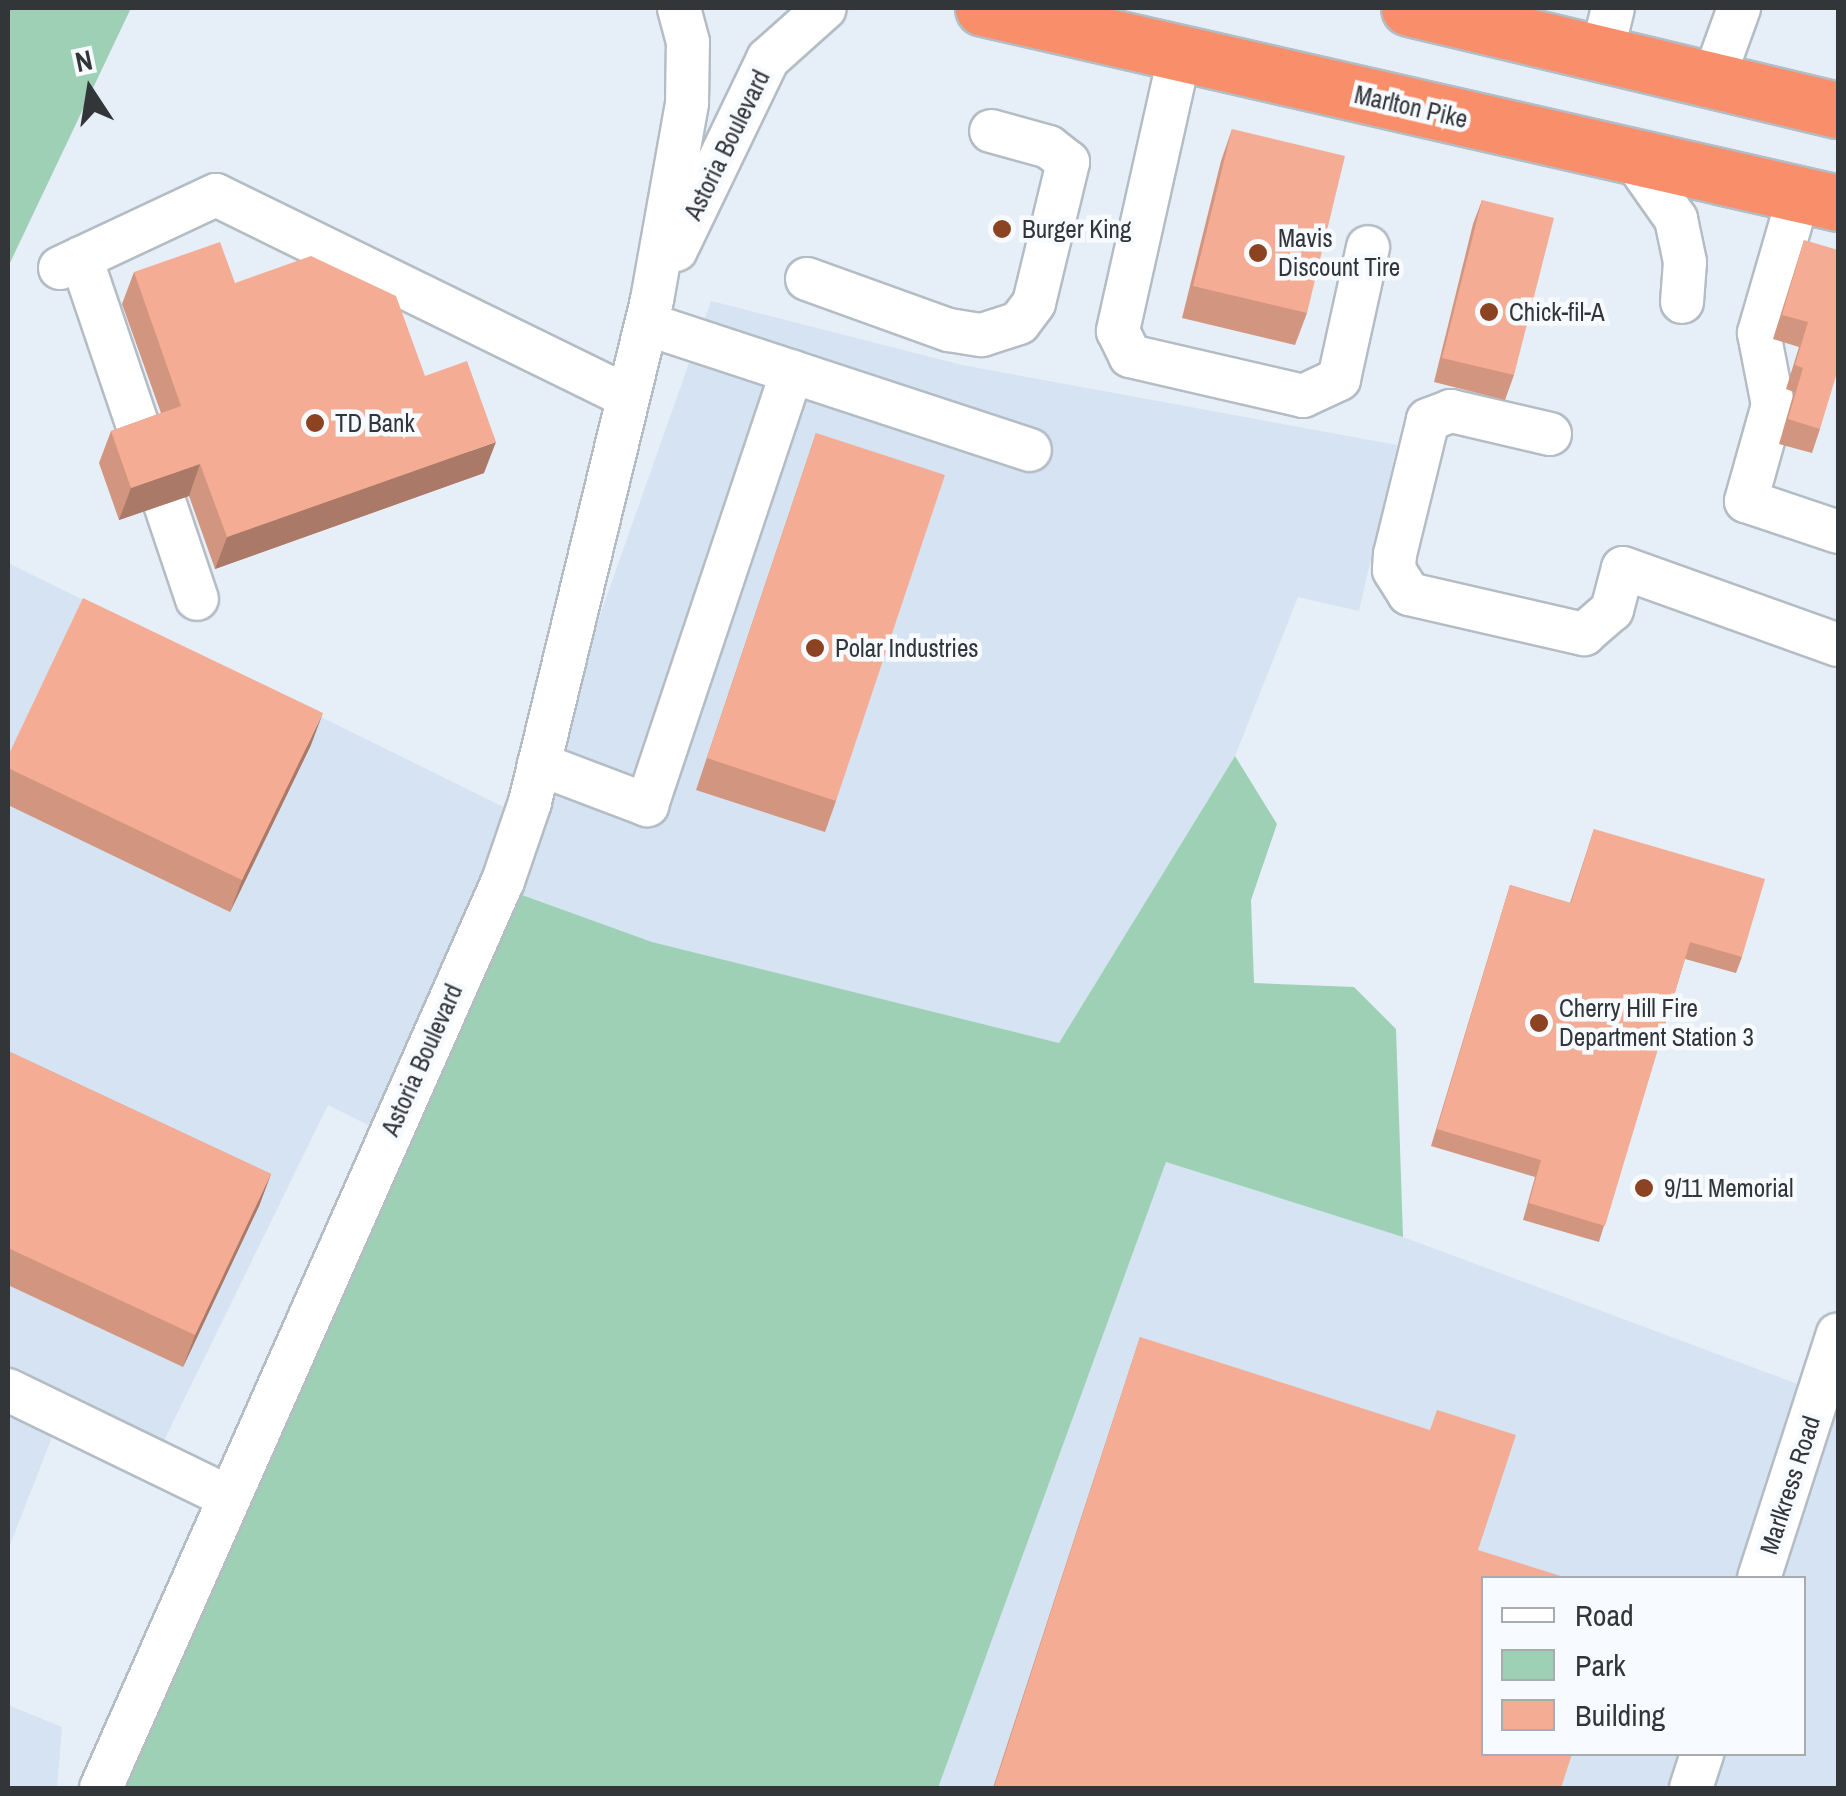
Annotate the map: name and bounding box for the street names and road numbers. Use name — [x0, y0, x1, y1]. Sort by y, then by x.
street label: Astoria Boulevard — [678, 65, 776, 225]
street label: Marlton Pike — [1352, 79, 1470, 135]
street label: Astoria Boulevard — [375, 979, 469, 1141]
street label: Marlkress Road — [1754, 1412, 1826, 1558]

